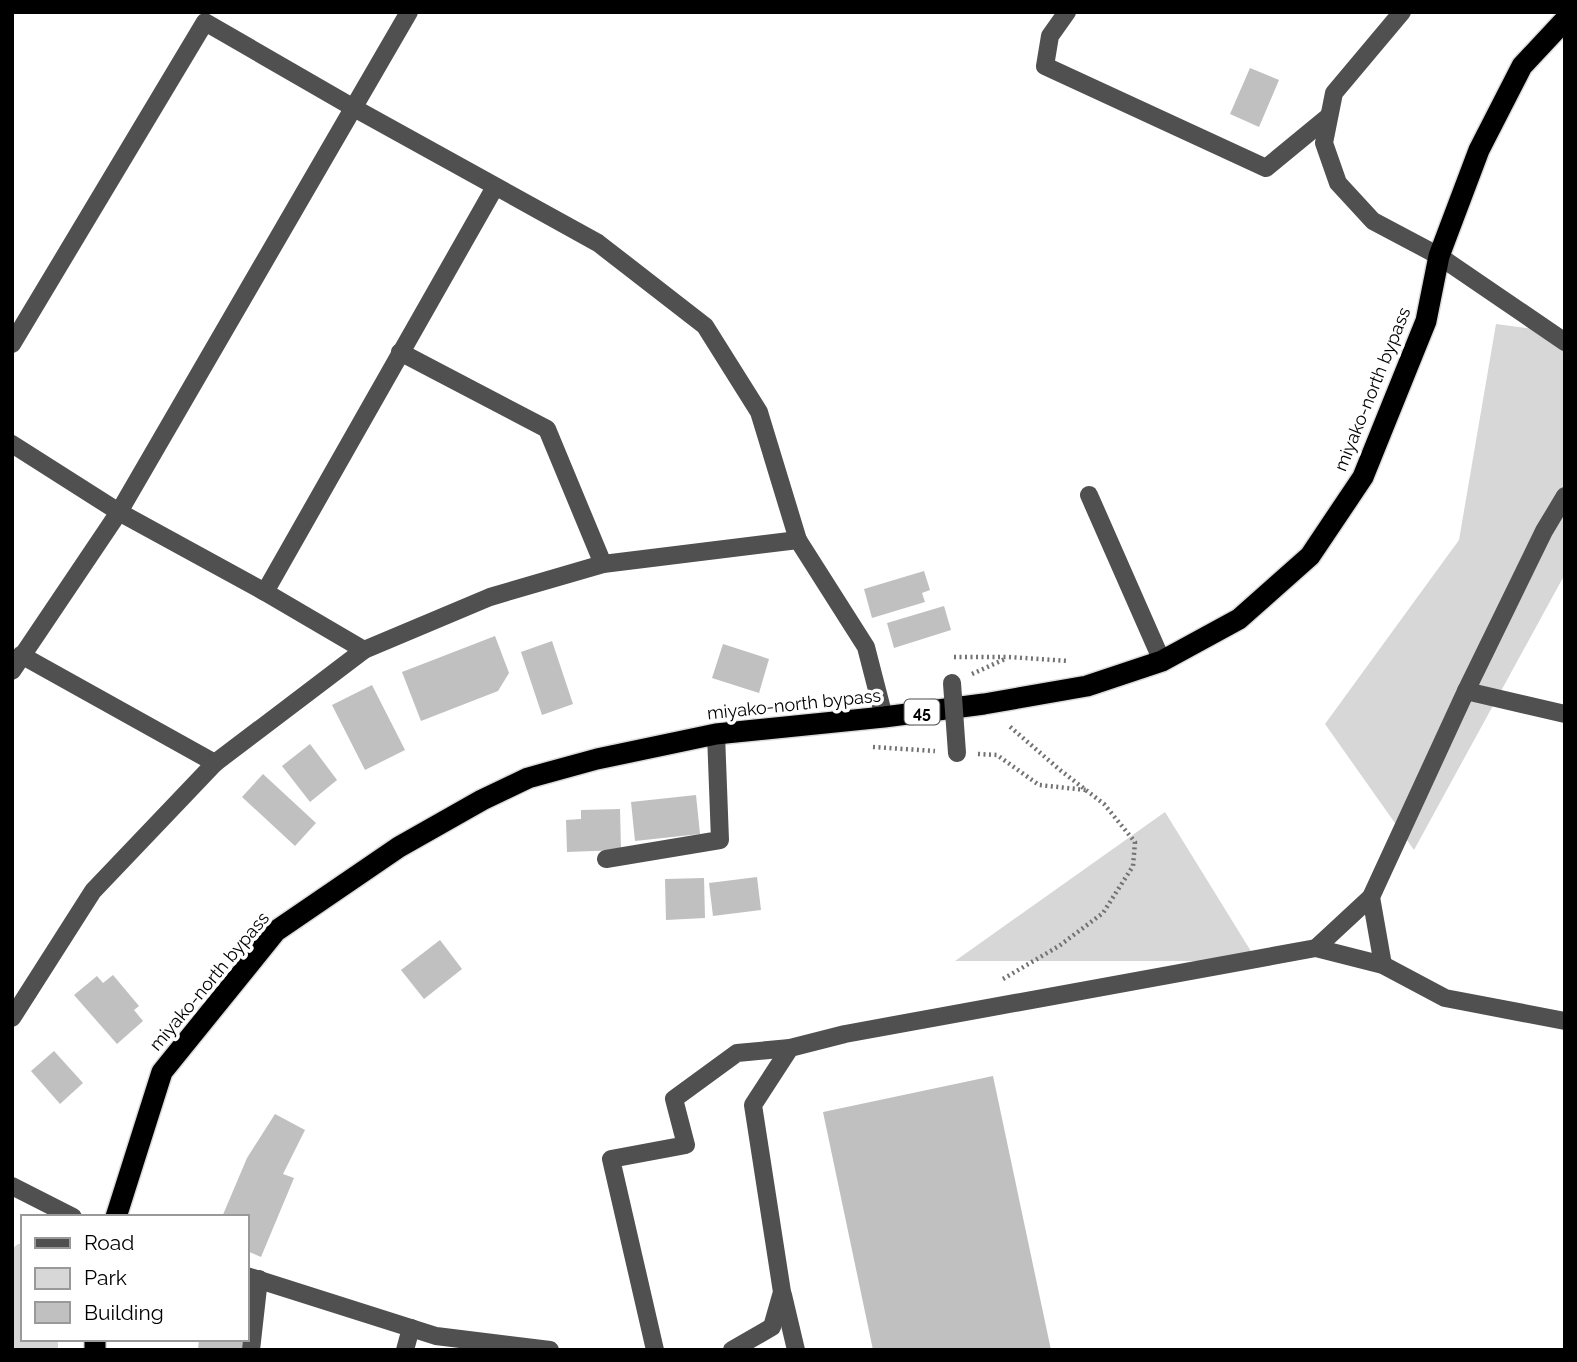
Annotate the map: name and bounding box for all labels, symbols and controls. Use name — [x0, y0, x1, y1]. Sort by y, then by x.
street label: miyako-north bypass — [1330, 304, 1415, 474]
street label: miyako-north bypass — [706, 684, 882, 724]
road number: 45 — [904, 699, 940, 724]
street label: miyako-north bypass — [145, 907, 273, 1055]
legend — [21, 1215, 248, 1341]
text: Road — [84, 1230, 134, 1255]
text: Park — [84, 1265, 127, 1290]
text: Building — [84, 1300, 164, 1325]

